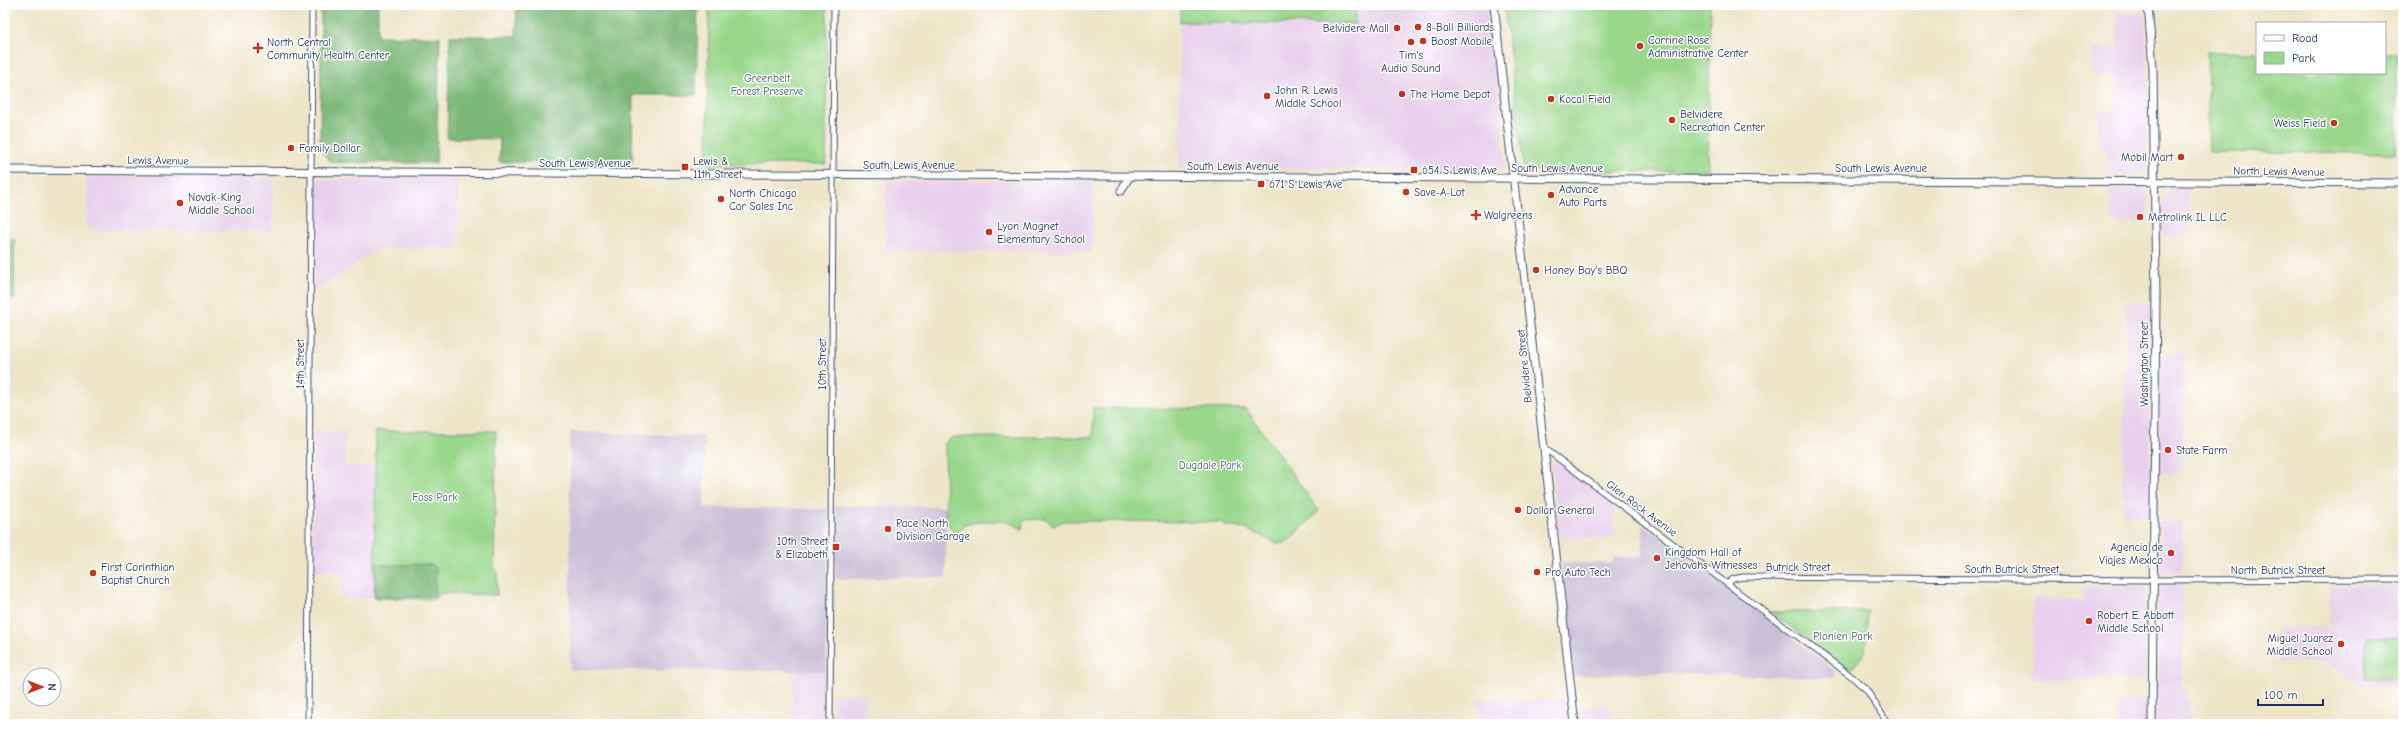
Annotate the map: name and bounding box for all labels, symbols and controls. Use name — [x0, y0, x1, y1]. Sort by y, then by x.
place label: 8-Ball Billiards — [1426, 21, 1494, 34]
place label: Belvidere Mall — [1323, 22, 1389, 35]
marker: 8-Ball Billiards — [1413, 22, 1423, 32]
legend — [2256, 22, 2386, 74]
marker: Belvidere Mall — [1392, 23, 1402, 33]
text: Road — [2292, 31, 2318, 45]
place label: Corrine Rose Administrative Center — [1648, 34, 1749, 60]
place label: Boost Mobile — [1431, 35, 1493, 48]
place label: North Central Community Health Center — [267, 36, 390, 62]
marker: Boost Mobile — [1418, 36, 1428, 46]
marker: Tim's Audio Sound — [1406, 37, 1416, 47]
marker: Corrine Rose Administrative Center — [1635, 41, 1645, 51]
marker: North Central Community Health Center — [252, 42, 264, 54]
place label: Tim's Audio Sound — [1381, 49, 1441, 75]
text: Park — [2292, 51, 2315, 65]
park label: Greenbelt Forest Preserve — [731, 72, 804, 98]
place label: John R. Lewis Middle School — [1275, 84, 1341, 110]
place label: The Home Depot — [1410, 88, 1491, 101]
marker: The Home Depot — [1397, 89, 1407, 99]
marker: John R. Lewis Middle School — [1262, 91, 1272, 101]
place label: Kocal Field — [1559, 93, 1611, 106]
marker: Kocal Field — [1546, 94, 1556, 104]
place label: Belvidere Recreation Center — [1680, 108, 1765, 134]
marker: Belvidere Recreation Center — [1667, 115, 1677, 125]
place label: Weiss Field — [2274, 117, 2326, 130]
marker: Weiss Field — [2329, 118, 2339, 128]
place label: Family Dollar — [299, 142, 361, 155]
marker: Family Dollar — [286, 143, 296, 153]
place label: Mobil Mart — [2121, 151, 2174, 164]
marker: Mobil Mart — [2176, 152, 2186, 162]
street label: Lewis Avenue — [127, 153, 189, 168]
place label: Lewis & 11th Street — [693, 155, 743, 181]
street label: South Lewis Avenue — [539, 157, 631, 170]
street label: South Lewis Avenue — [863, 159, 955, 172]
street label: South Lewis Avenue — [1187, 160, 1279, 173]
marker: Lewis & 11th Street — [680, 162, 690, 172]
street label: South Lewis Avenue — [1511, 162, 1603, 175]
street label: South Lewis Avenue — [1835, 162, 1927, 175]
place label: 654 S Lewis Ave — [1422, 164, 1498, 177]
street label: North Lewis Avenue — [2233, 164, 2325, 179]
marker: 654 S Lewis Ave — [1409, 165, 1419, 175]
place label: 671 S Lewis Ave — [1269, 178, 1343, 191]
marker: 671 S Lewis Ave — [1256, 179, 1266, 189]
place label: Advance Auto Parts — [1559, 183, 1607, 209]
place label: Save-A-Lot — [1414, 186, 1466, 199]
place label: North Chicago Car Sales Inc — [729, 187, 797, 213]
marker: Save-A-Lot — [1401, 187, 1411, 197]
marker: Advance Auto Parts — [1546, 190, 1556, 200]
place label: Novak-King Middle School — [188, 191, 254, 217]
marker: North Chicago Car Sales Inc — [716, 194, 726, 204]
marker: Novak-King Middle School — [175, 198, 185, 208]
place label: Walgreens — [1484, 209, 1533, 222]
marker: Walgreens — [1471, 210, 1481, 220]
place label: Metrolink IL LLC — [2148, 211, 2227, 224]
marker: Metrolink IL LLC — [2135, 212, 2145, 222]
place label: Lyon Magnet Elementary School — [997, 220, 1085, 246]
marker: Lyon Magnet Elementary School — [984, 227, 994, 237]
place label: Honey Bay's BBQ — [1544, 264, 1627, 277]
marker: Honey Bay's BBQ — [1531, 265, 1541, 275]
street label: Washington Street — [2138, 321, 2151, 407]
street label: Belvidere Street — [1514, 328, 1535, 403]
street label: 10th Street — [816, 337, 829, 390]
street label: 14th Street — [294, 338, 307, 389]
place label: State Farm — [2176, 444, 2227, 457]
marker: State Farm — [2163, 445, 2173, 455]
park label: Dugdale Park — [1179, 459, 1242, 472]
street label: Glen Rock Avenue — [1604, 477, 1680, 540]
park label: Foss Park — [412, 491, 458, 504]
place label: Dollar General — [1526, 504, 1595, 517]
marker: Dollar General — [1513, 505, 1523, 515]
place label: Pace North Division Garage — [896, 517, 970, 543]
marker: Pace North Division Garage — [883, 524, 893, 534]
place label: 10th Street & Elizabeth — [775, 535, 829, 561]
place label: Agencia de Viajes Mexico — [2099, 541, 2163, 567]
marker: 10th Street & Elizabeth — [831, 542, 841, 552]
place label: Kingdom Hall of Jehovahs Witnesses — [1665, 546, 1758, 572]
marker: Agencia de Viajes Mexico — [2166, 548, 2176, 558]
marker: Kingdom Hall of Jehovahs Witnesses — [1652, 553, 1662, 563]
place label: First Corinthian Baptist Church — [101, 561, 174, 587]
street label: Butrick Street — [1766, 561, 1831, 574]
street label: South Butrick Street — [1965, 563, 2060, 576]
street label: North Butrick Street — [2231, 564, 2326, 577]
place label: Pro Auto Tech — [1545, 566, 1611, 579]
marker: Pro Auto Tech — [1532, 567, 1542, 577]
marker: First Corinthian Baptist Church — [88, 568, 98, 578]
place label: Robert E. Abbott Middle School — [2097, 609, 2175, 635]
marker: Robert E. Abbott Middle School — [2084, 616, 2094, 626]
park label: Plonien Park — [1813, 630, 1873, 643]
place label: Miguel Juarez Middle School — [2267, 632, 2333, 658]
marker: Miguel Juarez Middle School — [2336, 639, 2346, 649]
north arrow — [22, 667, 62, 707]
scale bar — [2258, 681, 2323, 707]
text: N — [45, 683, 58, 691]
text: 100 m — [2264, 688, 2297, 702]

